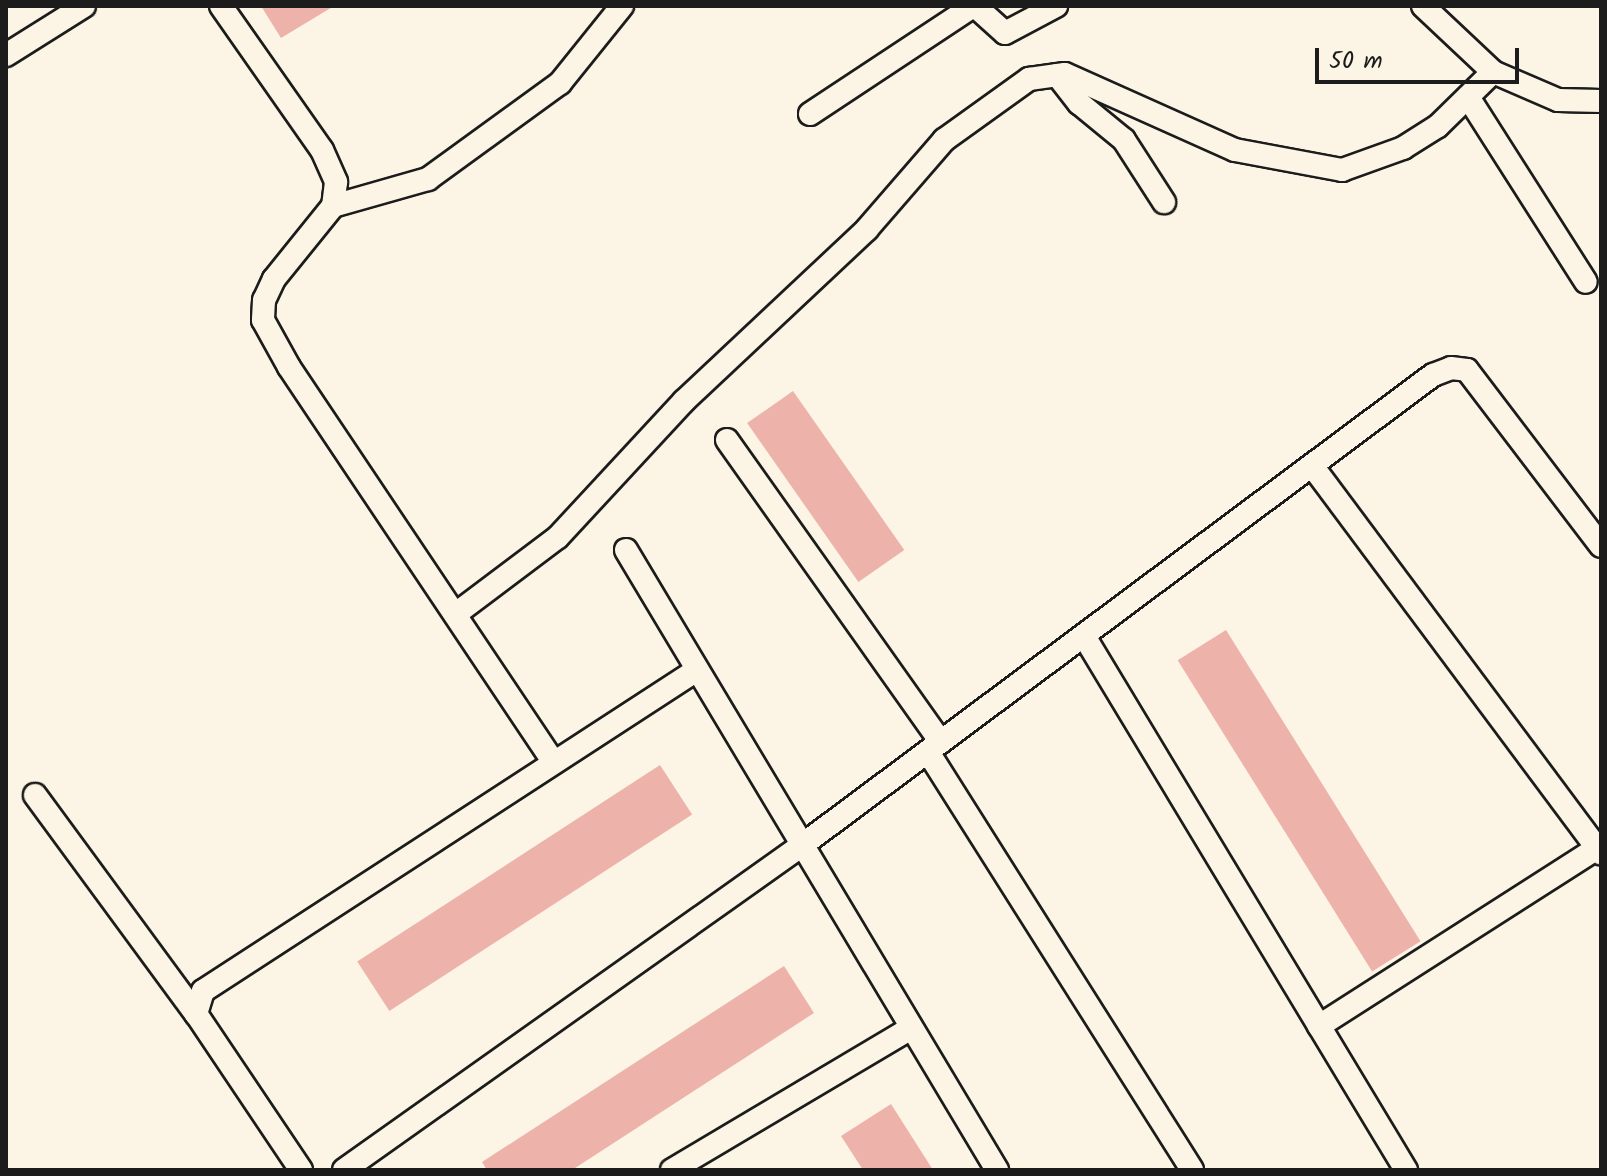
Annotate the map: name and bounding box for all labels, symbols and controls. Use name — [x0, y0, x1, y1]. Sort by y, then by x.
scale bar — [1319, 32, 1523, 82]
text: 50 m — [1329, 42, 1383, 81]

